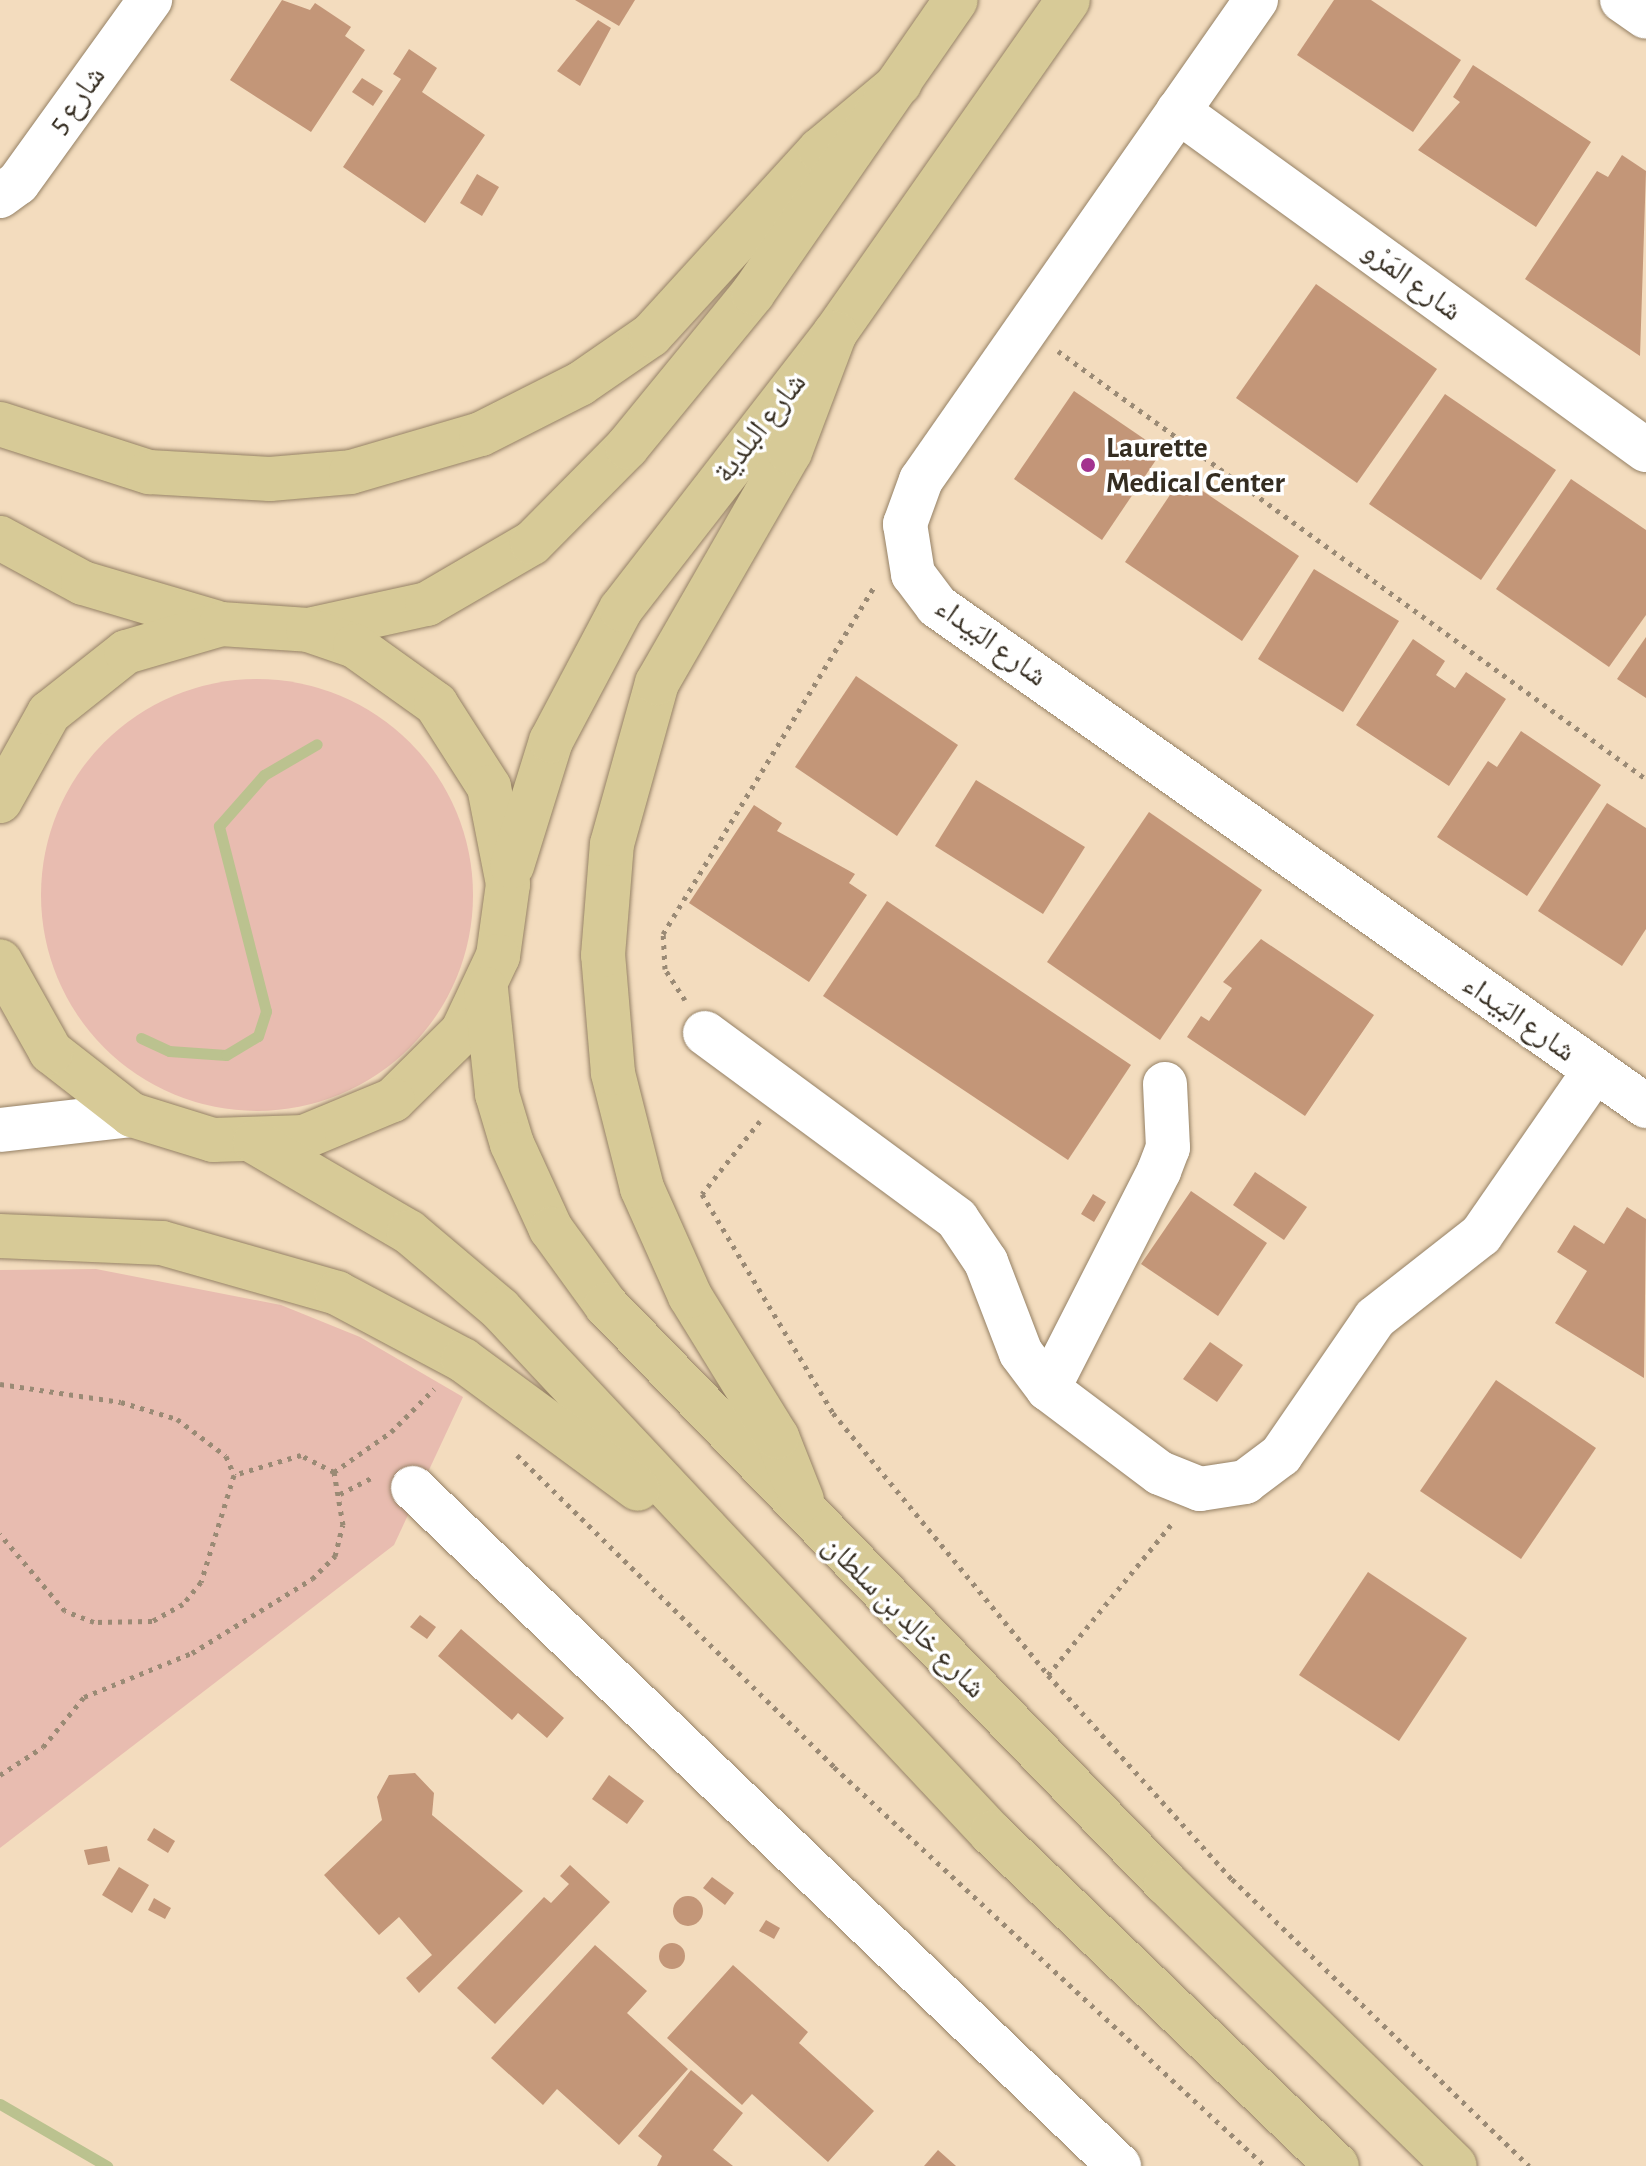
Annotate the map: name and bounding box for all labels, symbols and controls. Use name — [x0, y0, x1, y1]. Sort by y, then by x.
street label: شارع 5 — [41, 59, 113, 141]
street label: شارع المَرْو — [1355, 233, 1469, 329]
street label: شارع البلدية — [706, 366, 814, 490]
place label: Laurette Medical Center — [1106, 430, 1285, 500]
marker: Laurette Medical Center — [1077, 454, 1099, 476]
street label: شارع البَيداء — [928, 589, 1054, 695]
street label: شارع البَيداء — [1456, 966, 1582, 1070]
street label: شارع خالِد بن سلطان — [815, 1528, 993, 1706]

